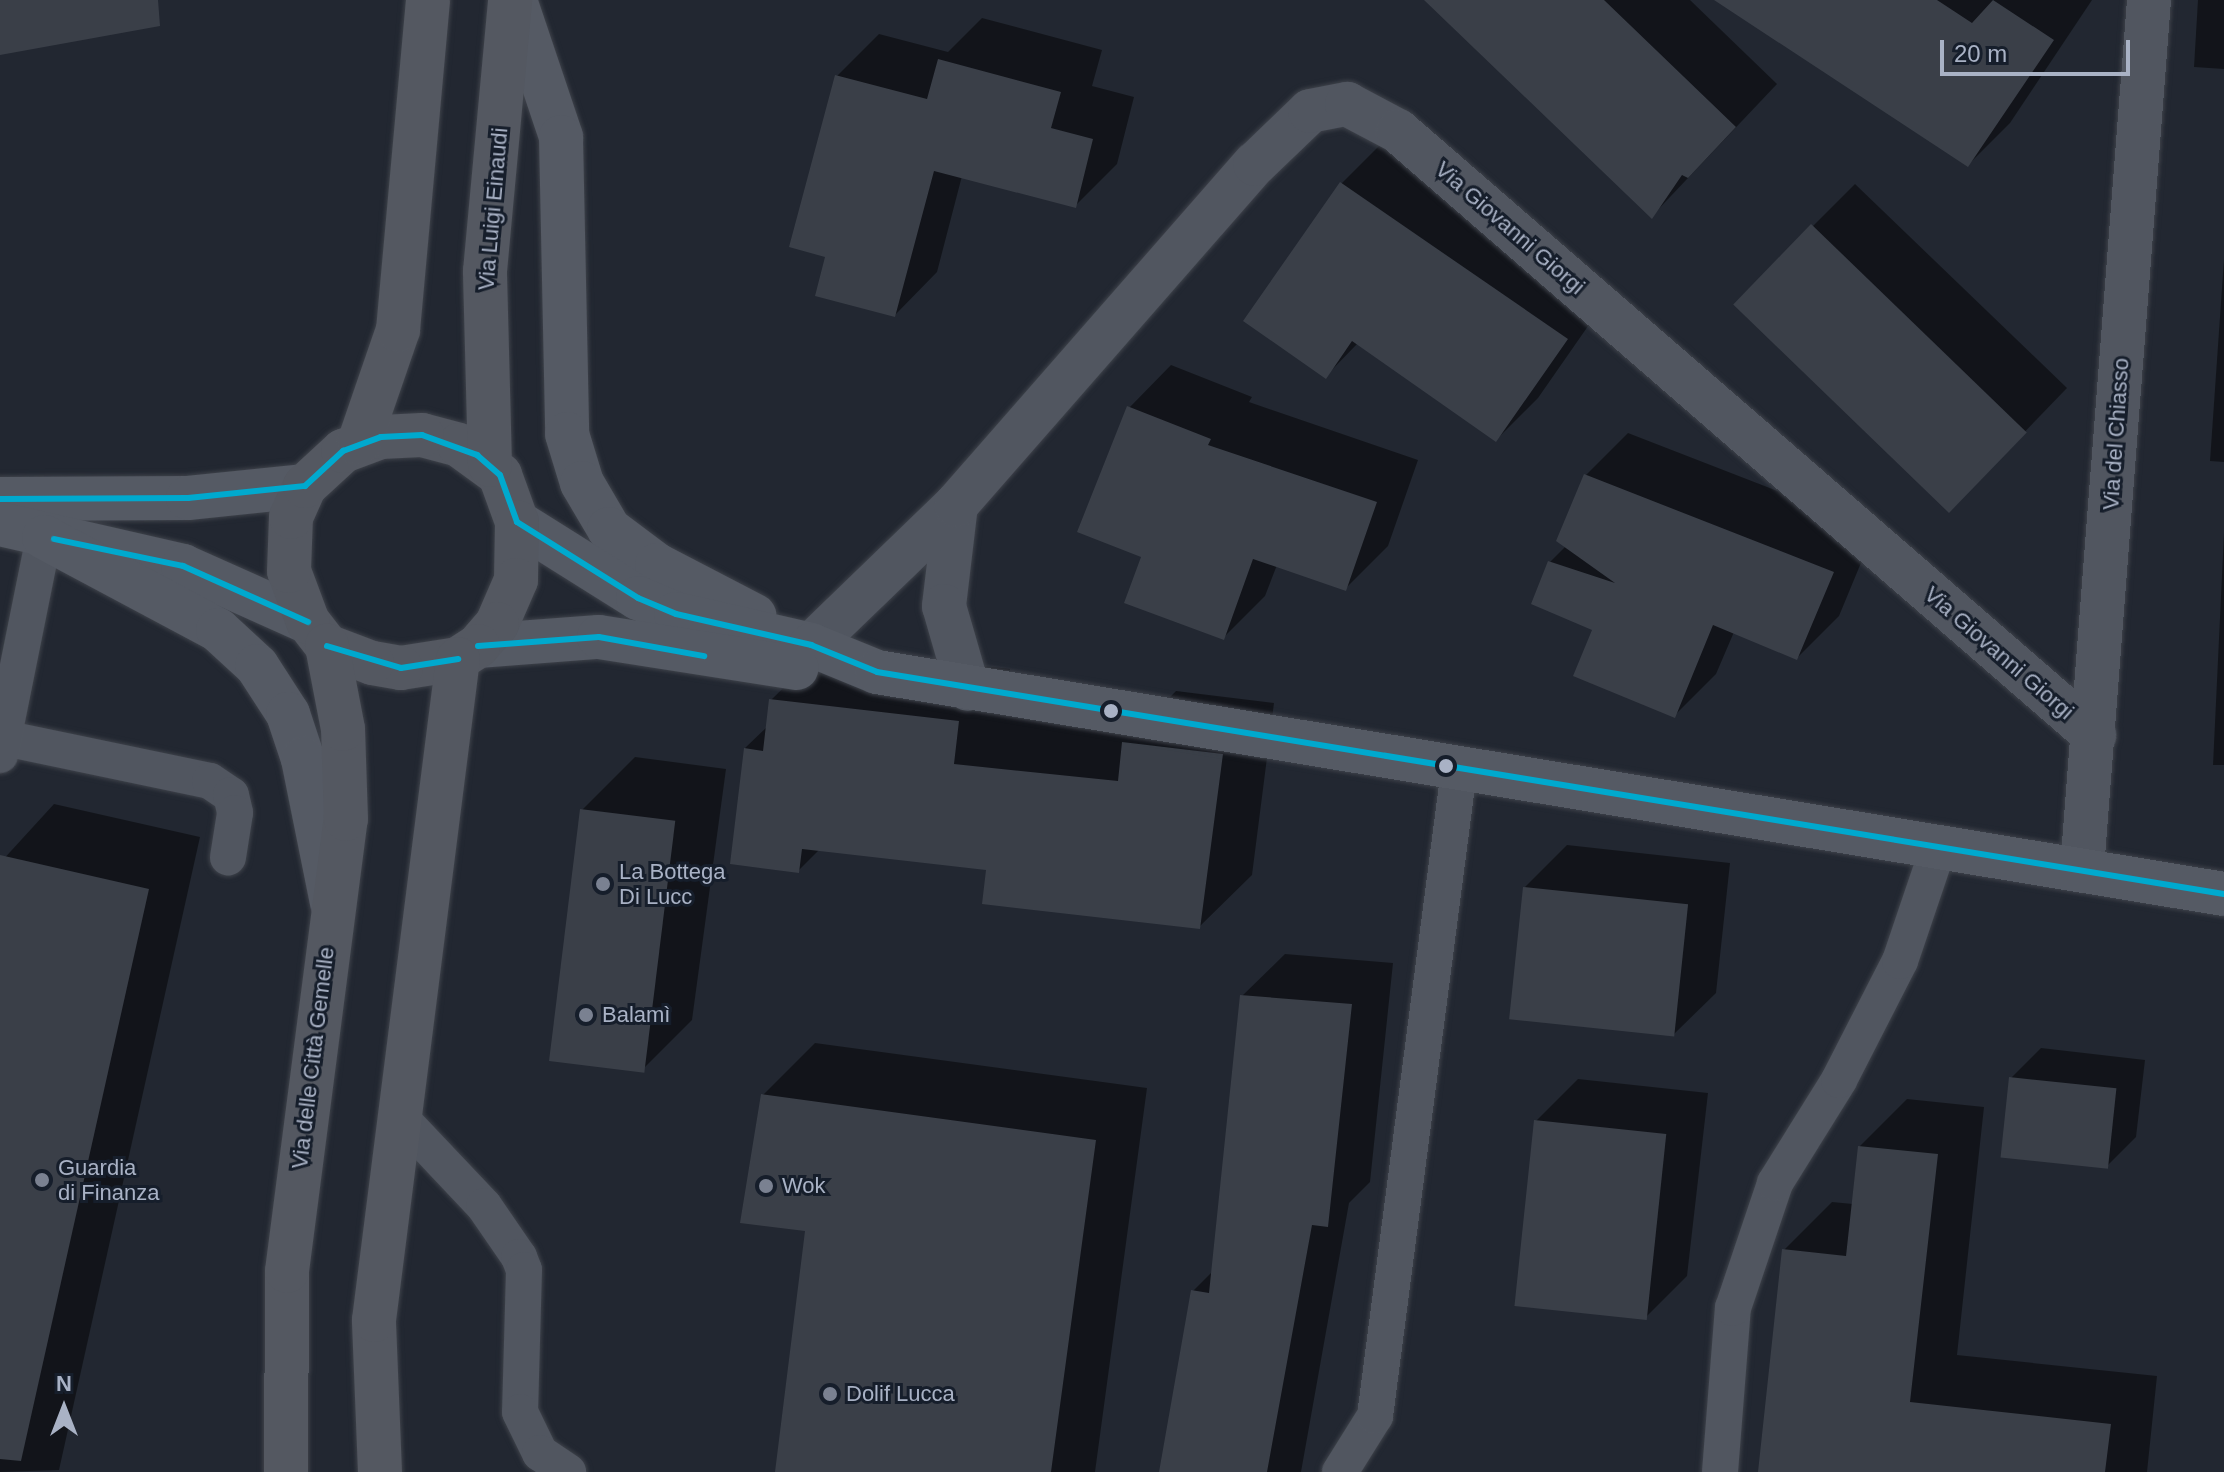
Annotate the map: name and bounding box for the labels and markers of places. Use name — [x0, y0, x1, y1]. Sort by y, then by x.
unlabelled marker — [1103, 703, 1119, 719]
unlabelled marker — [1438, 758, 1454, 774]
place label: La Bottega Di Lucc — [619, 858, 725, 910]
marker: La Bottega Di Lucc — [594, 875, 612, 893]
place label: Balamì — [602, 1002, 670, 1028]
marker: Balamì — [577, 1006, 595, 1024]
place label: Guardia di Finanza — [58, 1154, 160, 1206]
marker: Guardia di Finanza — [33, 1171, 51, 1189]
place label: Wok — [782, 1173, 826, 1199]
marker: Wok — [757, 1177, 775, 1195]
place label: Dolif Lucca — [846, 1381, 955, 1407]
marker: Dolif Lucca — [821, 1385, 839, 1403]

